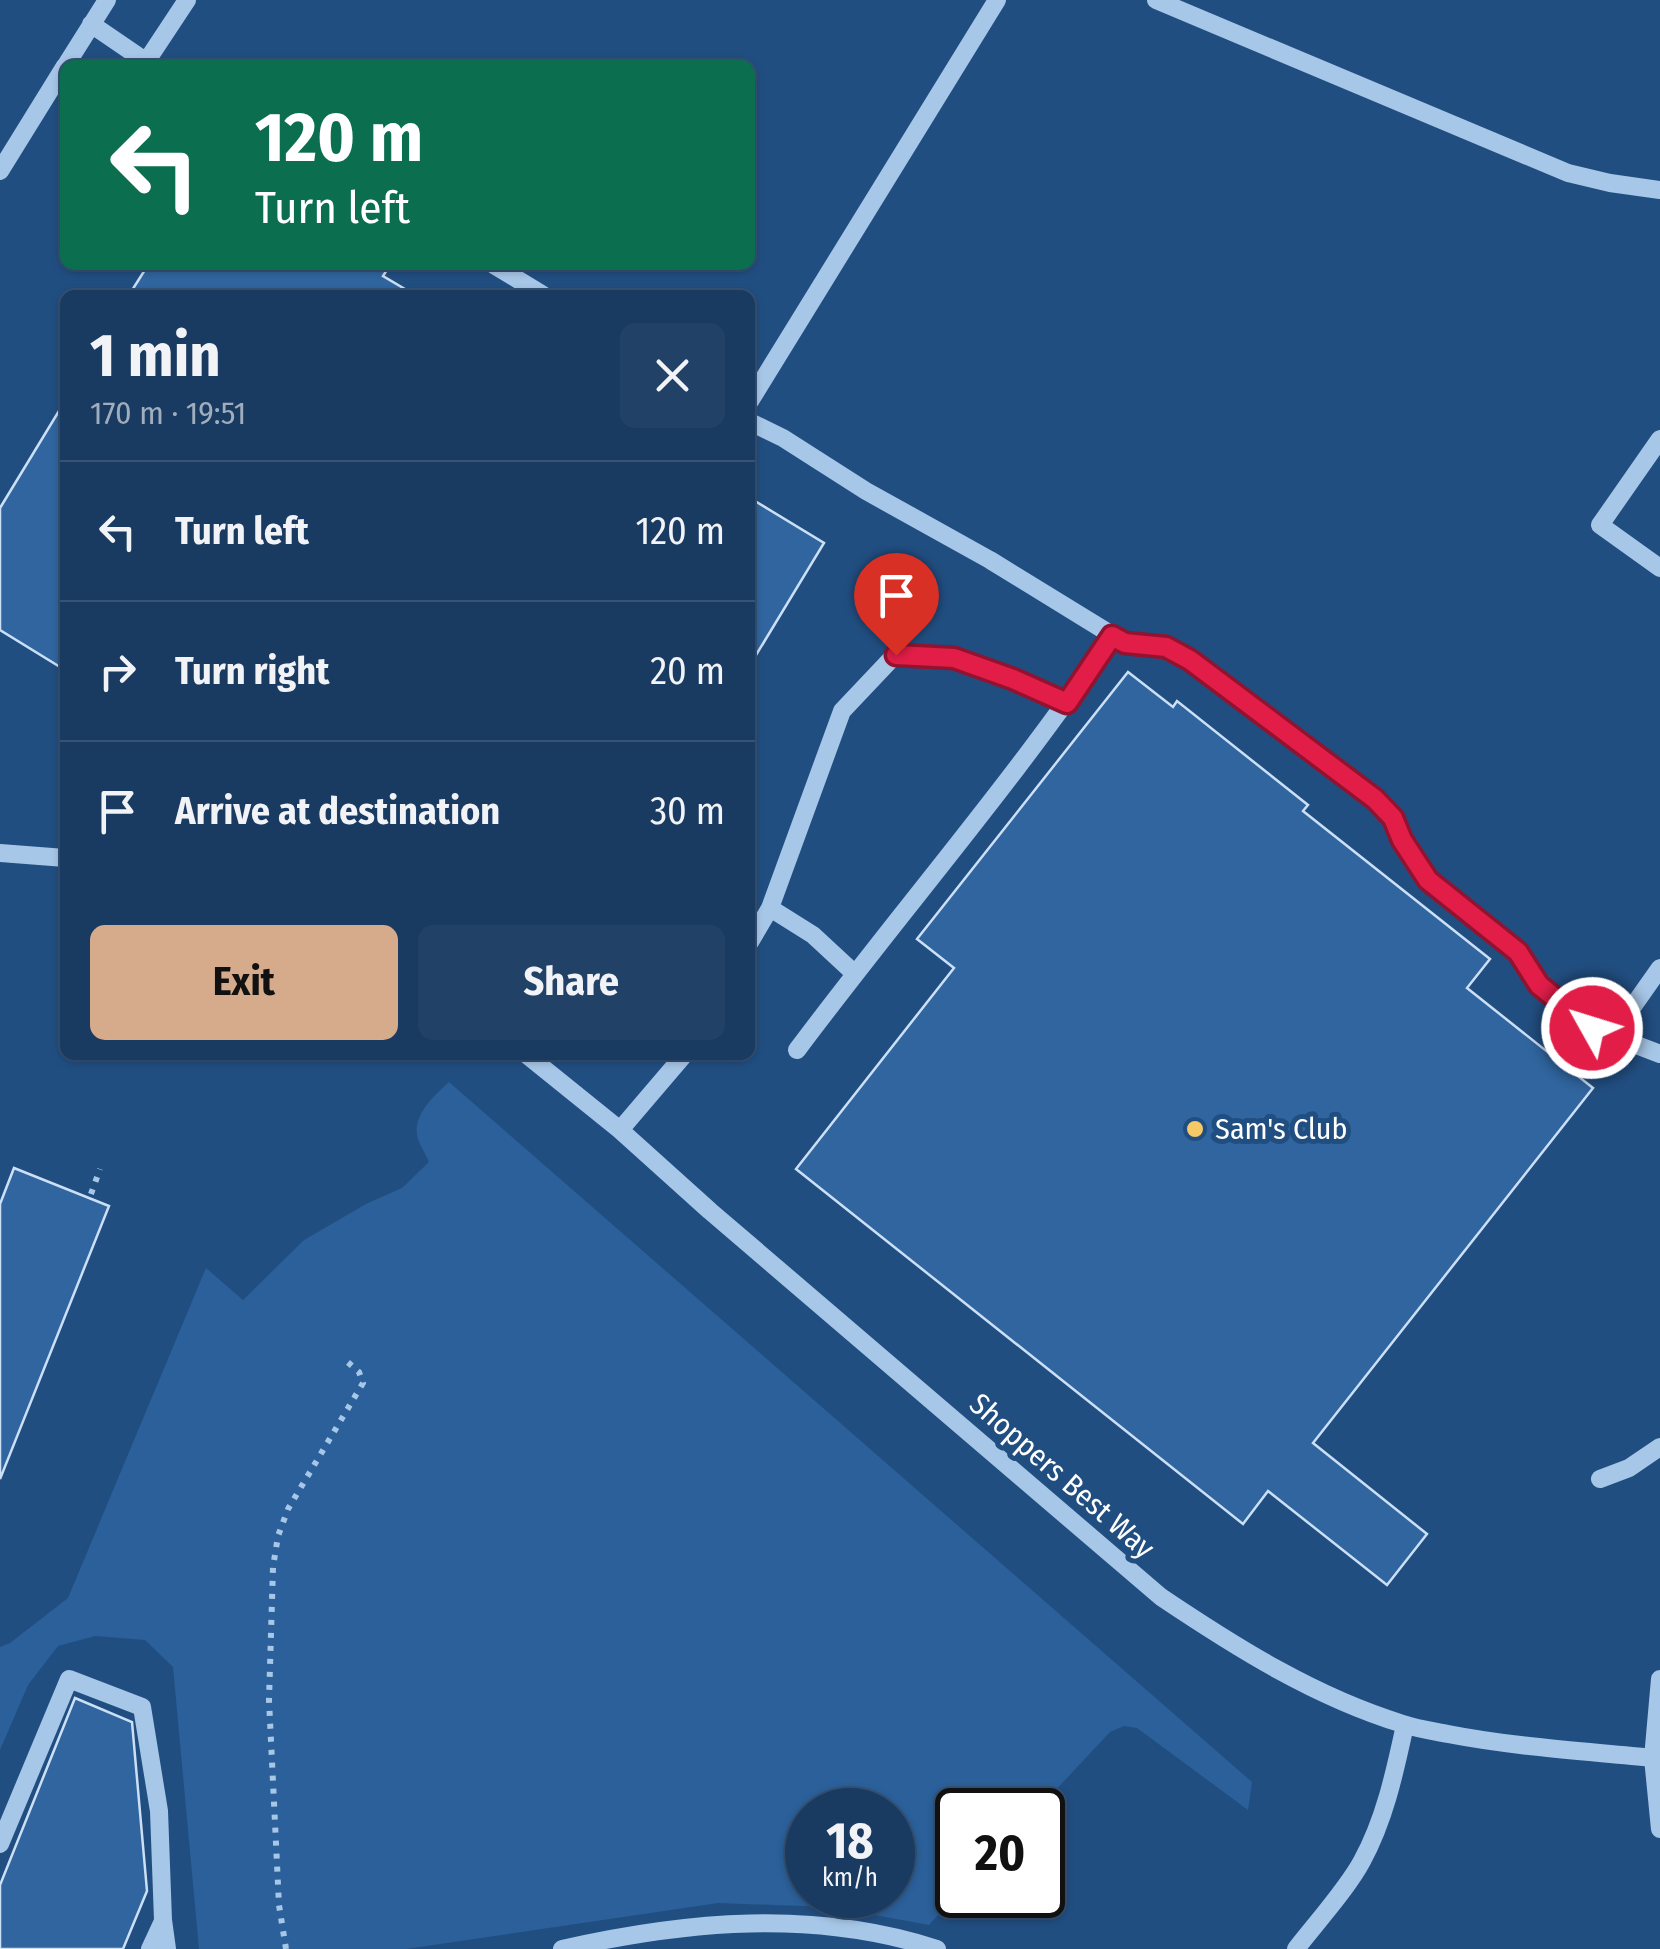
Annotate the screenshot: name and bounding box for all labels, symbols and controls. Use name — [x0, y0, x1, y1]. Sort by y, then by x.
text: 120 m — [255, 96, 423, 180]
icon: left — [90, 100, 220, 230]
text: Turn left — [255, 181, 410, 235]
text: 1 min — [90, 320, 221, 392]
button: close — [620, 323, 725, 428]
text: 170 m · 19:51 — [90, 394, 246, 432]
icon: left — [90, 504, 145, 559]
text: Turn left — [175, 508, 309, 554]
text: 120 m — [635, 508, 725, 554]
pin — [854, 553, 939, 656]
icon: arrive — [869, 568, 924, 623]
icon: right — [90, 644, 145, 699]
text: Turn right — [175, 648, 329, 694]
text: 20 m — [650, 648, 725, 694]
icon: arrive — [90, 784, 145, 839]
text: Arrive at destination — [175, 788, 500, 834]
text: 30 m — [650, 788, 725, 834]
button: Exit — [90, 925, 398, 1040]
button: Share — [418, 925, 725, 1040]
position arrow — [1540, 976, 1644, 1080]
place label: Sam's Club — [1215, 1111, 1347, 1147]
marker: Sam's Club — [1184, 1118, 1206, 1140]
street label: Shoppers Best Way — [962, 1386, 1162, 1566]
speed limit sign: 20 — [935, 1788, 1065, 1918]
text: 18 — [826, 1811, 874, 1871]
text: km/h — [822, 1863, 878, 1893]

